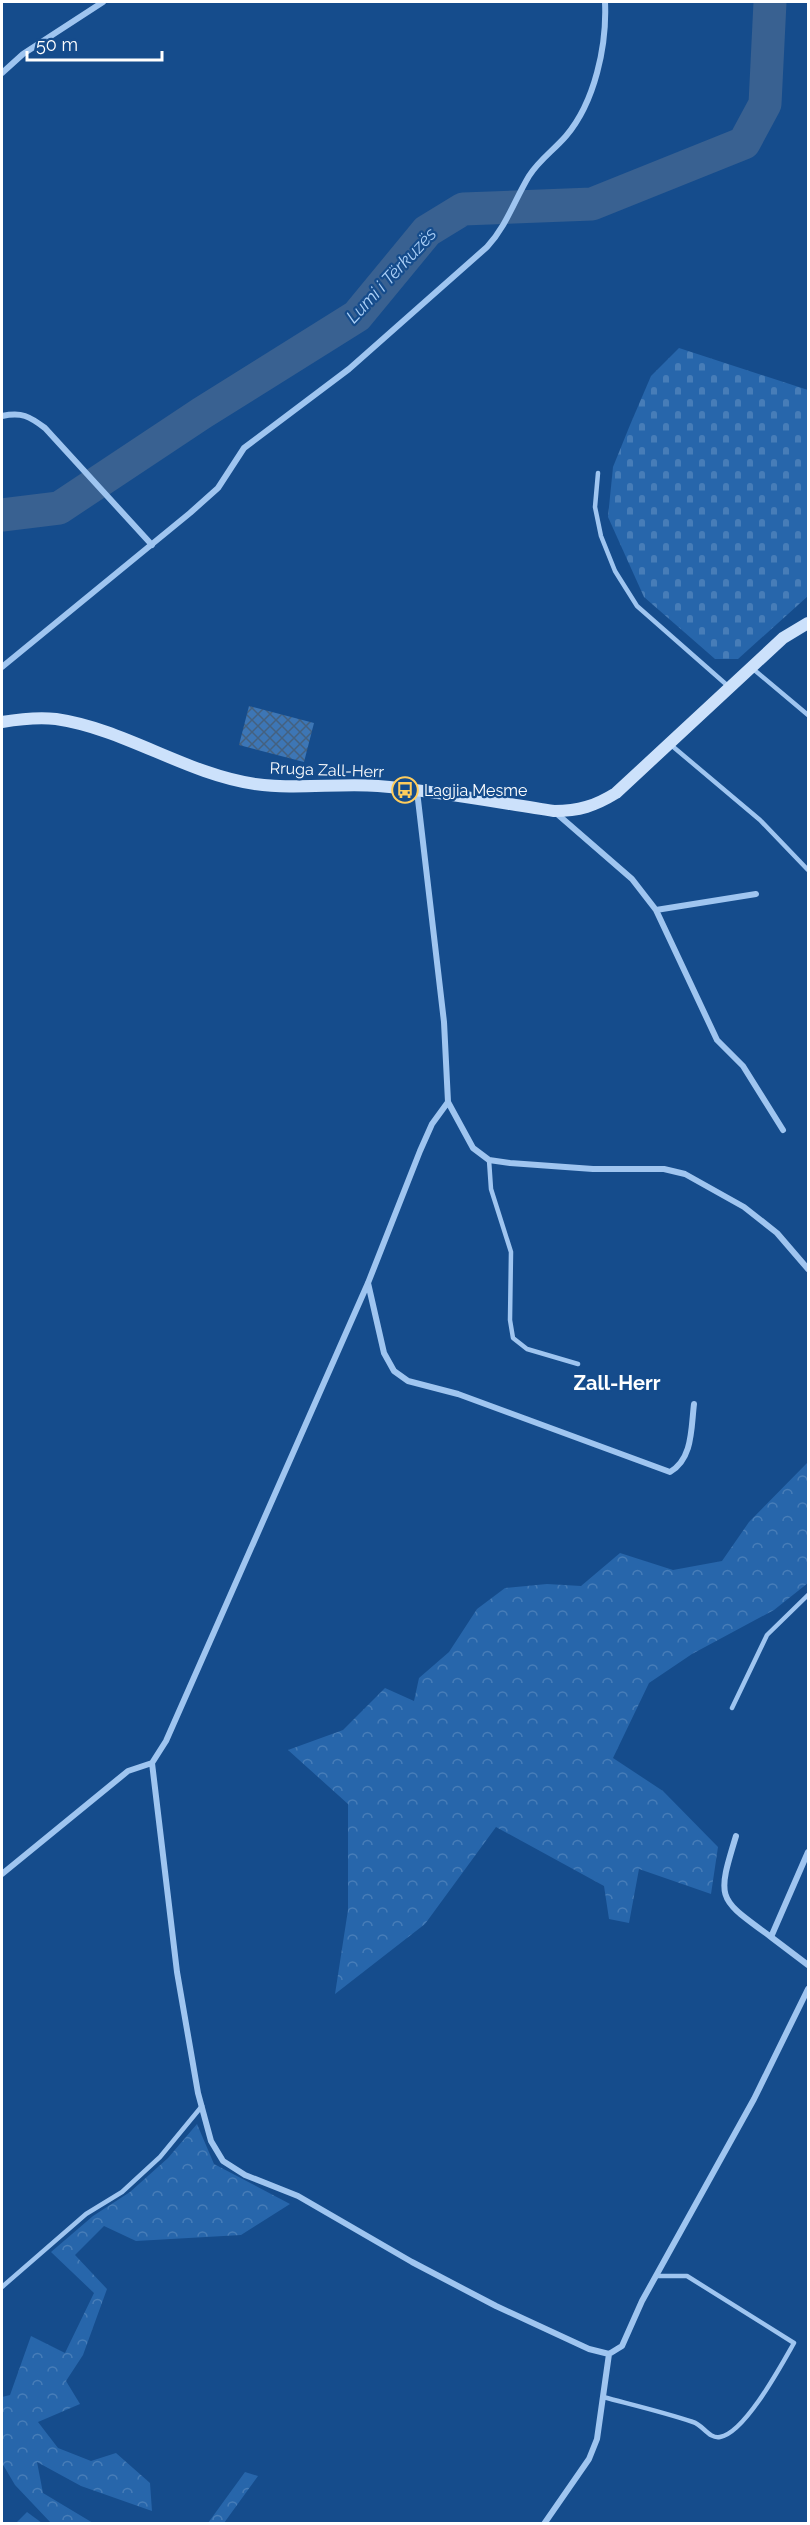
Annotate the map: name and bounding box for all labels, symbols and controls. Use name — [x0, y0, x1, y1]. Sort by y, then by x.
scale bar — [27, 24, 162, 62]
text: 50 m — [36, 34, 78, 55]
water label: Lumi i Tërkuzës — [342, 223, 441, 327]
street label: Rruga Zall-Herr — [269, 759, 385, 782]
bus stop icon: Lagjia Mesme — [390, 775, 420, 805]
place label: Lagjia Mesme — [424, 781, 527, 800]
district label: Zall-Herr — [573, 1371, 661, 1395]

